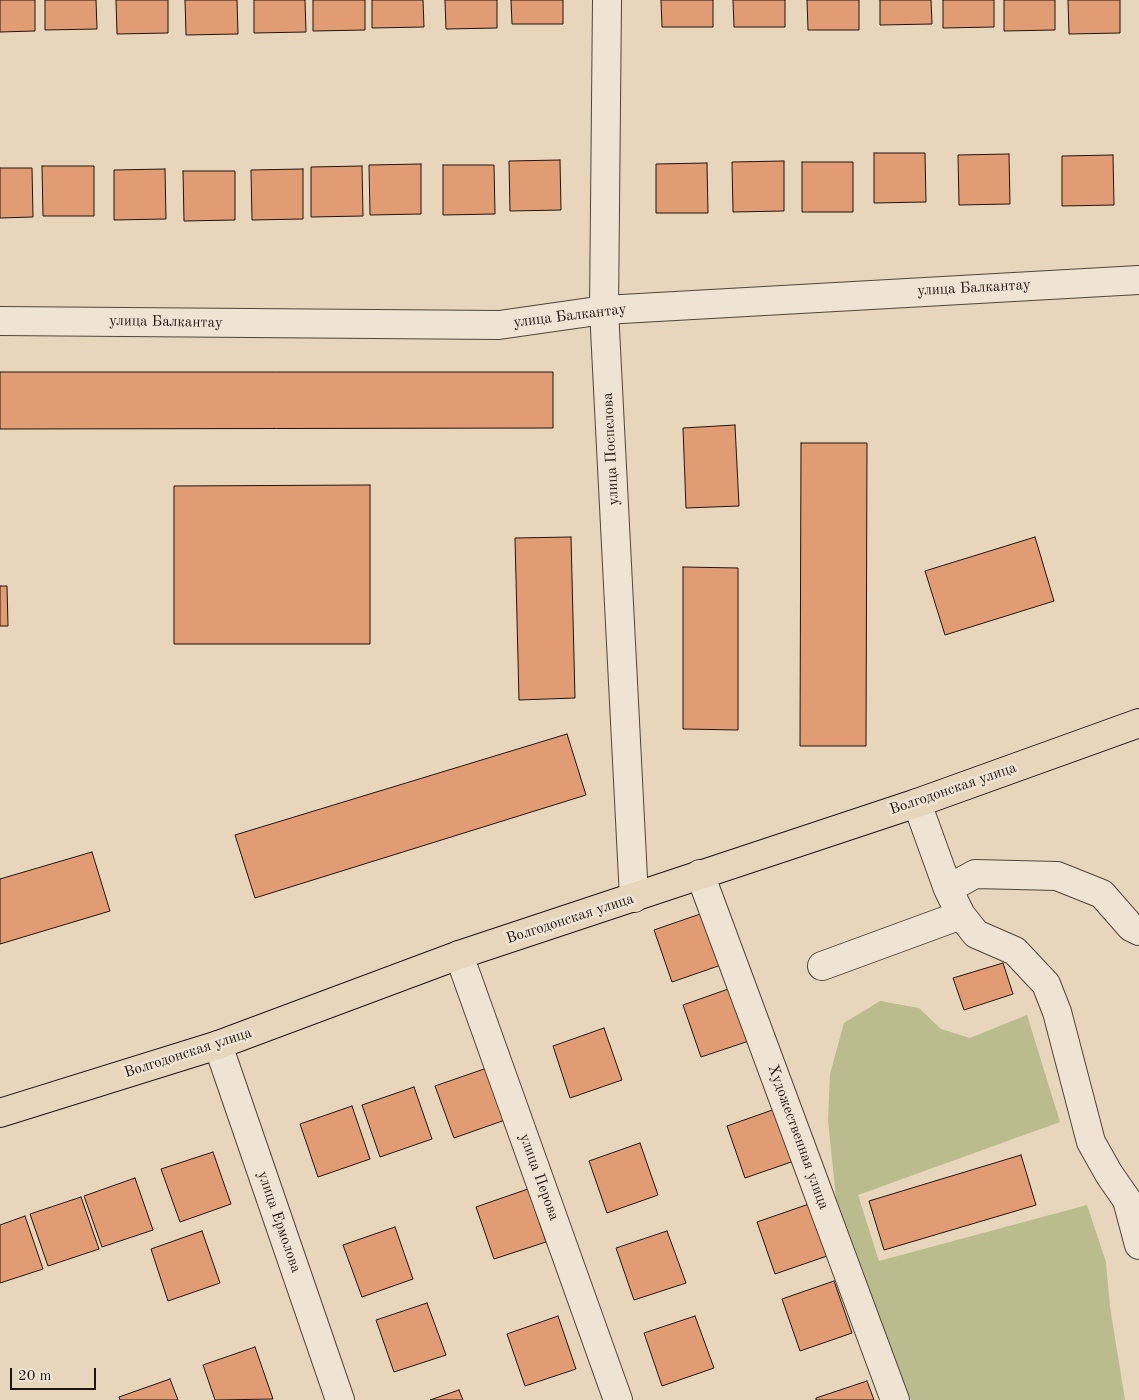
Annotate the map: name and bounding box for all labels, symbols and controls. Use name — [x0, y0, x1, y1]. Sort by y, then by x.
street label: улица Балкантау — [917, 276, 1031, 300]
street label: улица Балкантау — [512, 300, 628, 332]
street label: улица Балкантау — [109, 312, 223, 332]
street label: улица Поспелова — [599, 392, 623, 506]
street label: Волгодонская улица — [887, 759, 1019, 819]
street label: Волгодонская улица — [504, 890, 636, 948]
street label: Волгодонская улица — [122, 1024, 254, 1082]
street label: Художественная улица — [763, 1062, 833, 1212]
street label: улица Перова — [515, 1131, 563, 1223]
street label: улица Ермолова — [253, 1169, 305, 1275]
scale bar — [12, 1358, 99, 1390]
text: 20 m — [18, 1369, 52, 1384]

